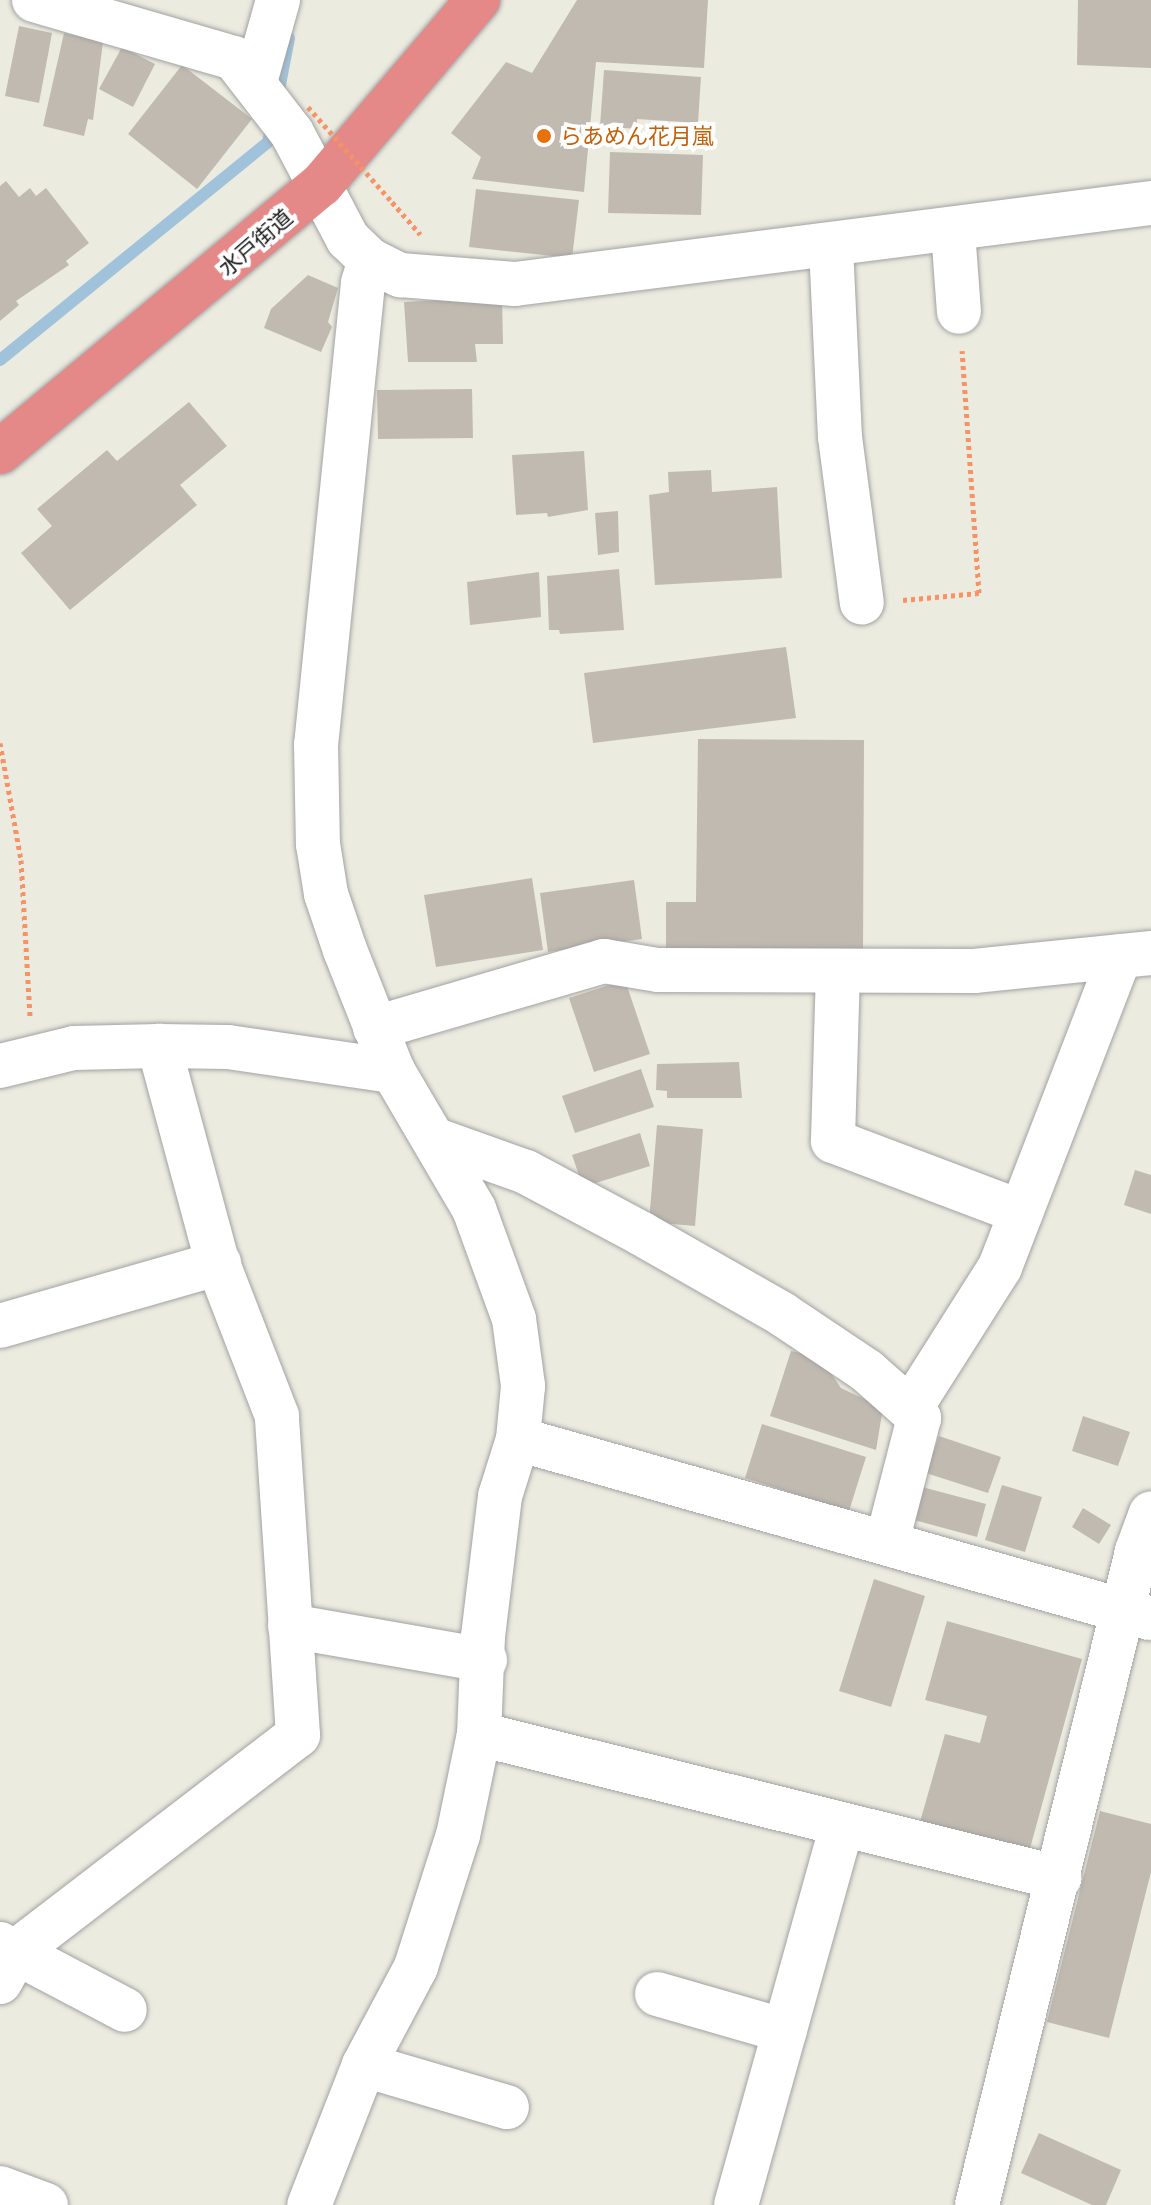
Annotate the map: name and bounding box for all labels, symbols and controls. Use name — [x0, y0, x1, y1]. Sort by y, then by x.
place label: らあめん花月嵐 — [560, 123, 714, 149]
marker: らあめん花月嵐 — [535, 127, 553, 145]
street label: 水戸街道 — [213, 203, 297, 281]

